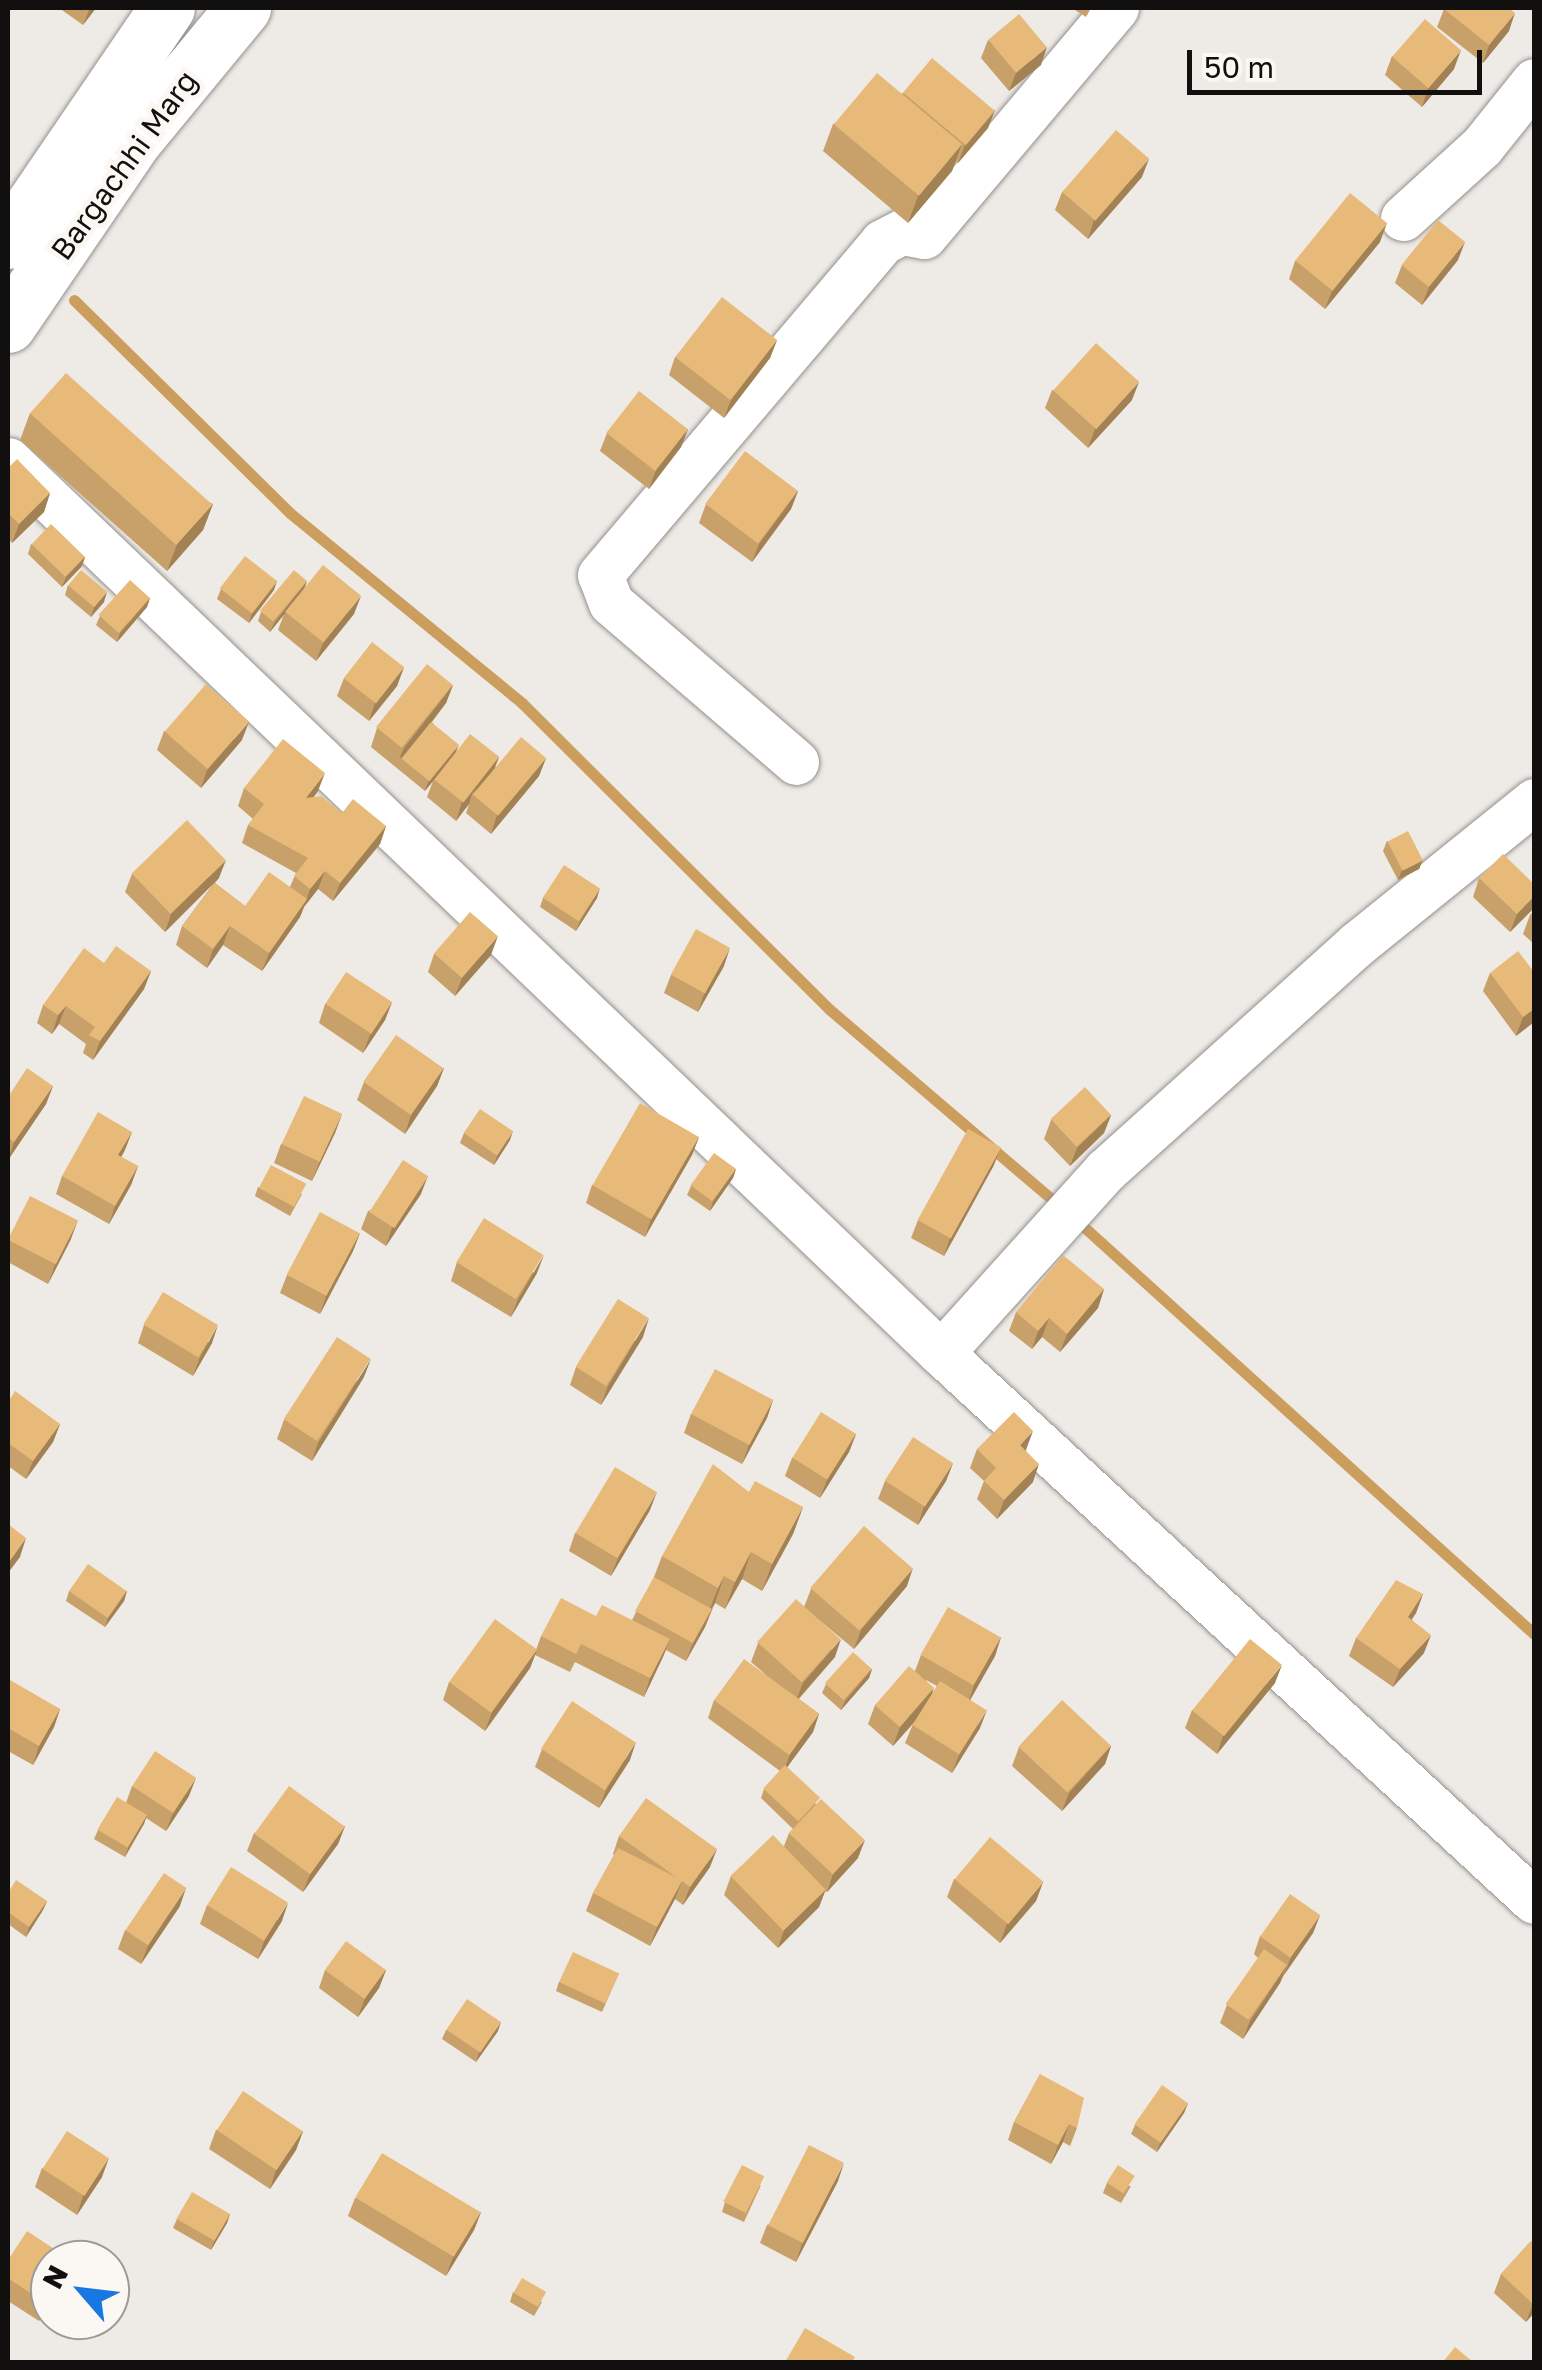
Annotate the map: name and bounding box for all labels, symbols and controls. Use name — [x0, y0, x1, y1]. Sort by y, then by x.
scale bar — [1192, 30, 1487, 92]
text: 50 m — [1204, 49, 1274, 85]
street label: Bargachhi Marg — [43, 63, 205, 267]
north arrow — [30, 2240, 130, 2340]
text: N — [35, 2259, 74, 2294]

